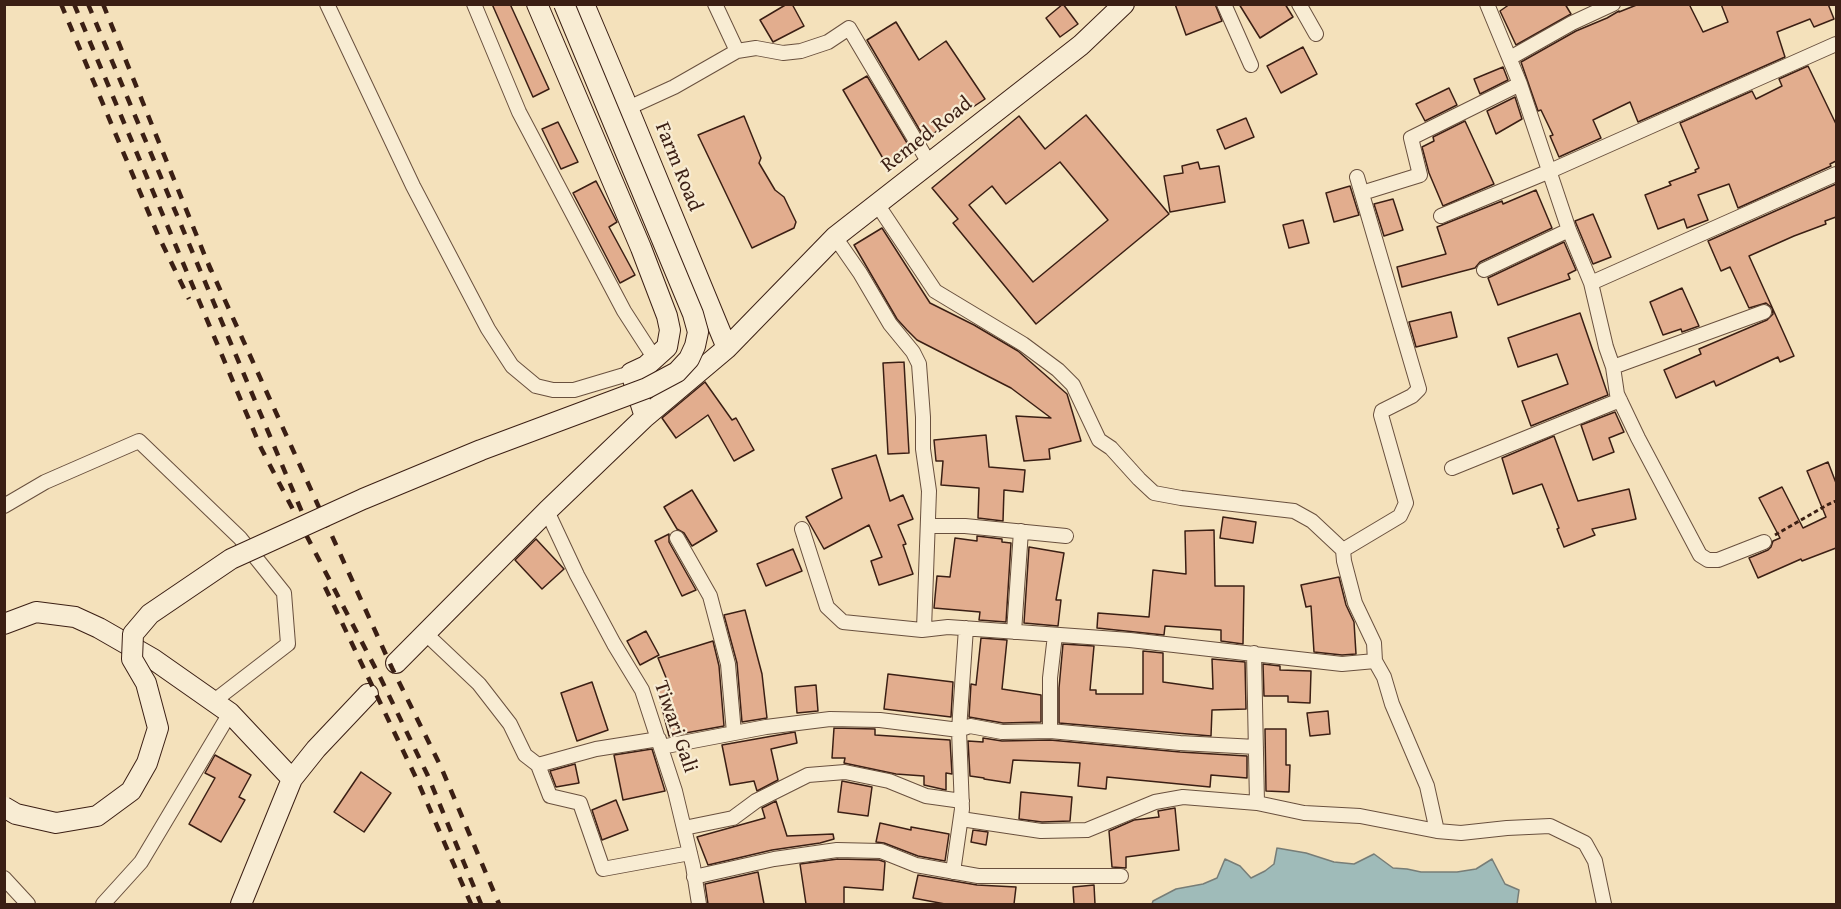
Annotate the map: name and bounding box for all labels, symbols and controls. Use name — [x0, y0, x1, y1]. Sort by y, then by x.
street label: Remed Road — [876, 92, 978, 178]
street label: Farm Road — [649, 119, 707, 215]
street label: Tiwari Gali — [648, 678, 702, 776]

